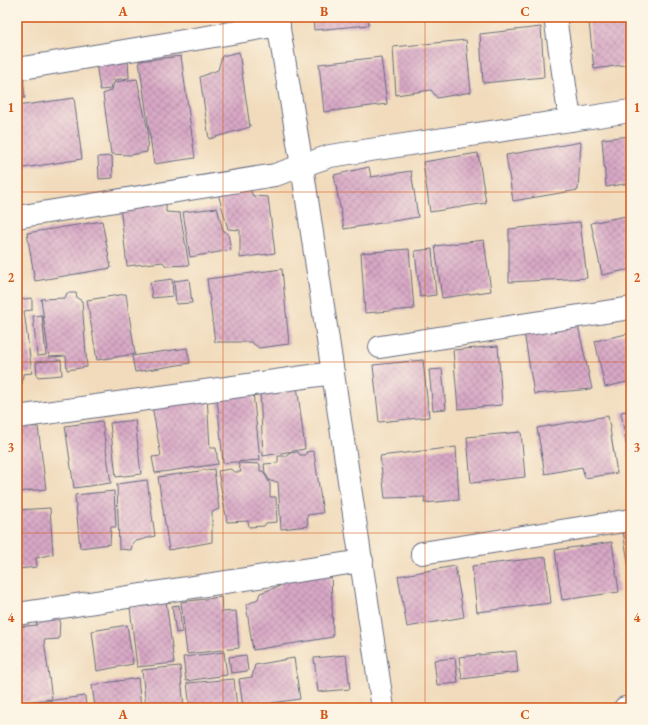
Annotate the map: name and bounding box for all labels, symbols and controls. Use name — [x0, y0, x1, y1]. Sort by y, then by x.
text: A — [117, 3, 128, 20]
text: B — [320, 3, 328, 20]
text: C — [520, 3, 530, 20]
text: 1 — [8, 99, 15, 116]
text: 1 — [634, 99, 641, 116]
text: 2 — [8, 269, 15, 286]
text: 2 — [634, 269, 641, 286]
text: 3 — [8, 439, 15, 456]
text: 3 — [634, 439, 641, 456]
text: 4 — [8, 609, 15, 626]
text: 4 — [634, 609, 641, 626]
text: A — [117, 706, 128, 723]
text: B — [320, 706, 328, 723]
text: C — [520, 706, 530, 723]

